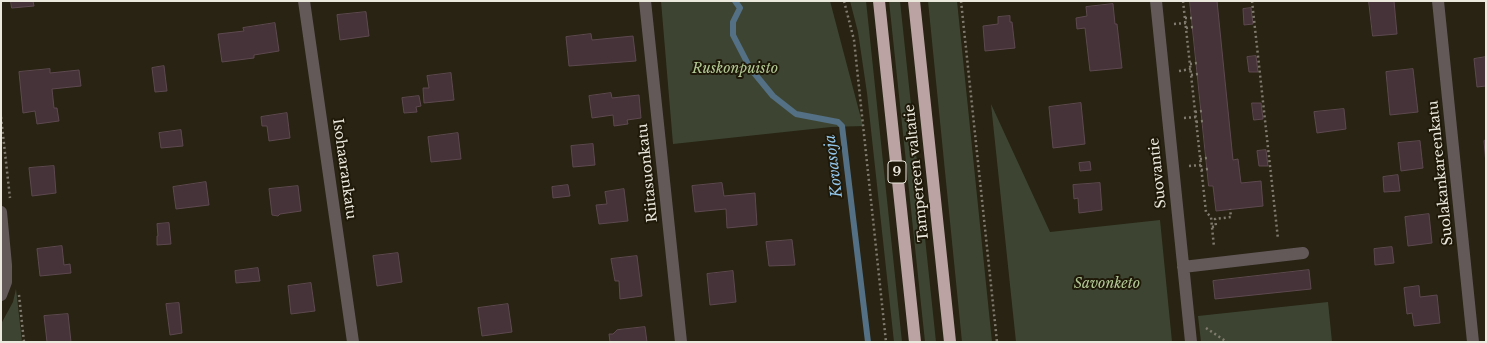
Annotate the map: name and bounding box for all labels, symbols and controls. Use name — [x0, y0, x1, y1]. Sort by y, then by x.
park label: Ruskonpuisto — [692, 61, 778, 77]
street label: Suolakankareenkatu — [1425, 100, 1457, 246]
street label: Tampereen valtatie — [901, 103, 933, 243]
street label: Isohaarankatu — [329, 118, 359, 220]
street label: Riitasuonkatu — [634, 123, 662, 223]
water label: Kovasoja — [821, 133, 847, 199]
street label: Suovantie — [1146, 137, 1170, 209]
road number: 9 — [888, 161, 906, 183]
park label: Savonketo — [1074, 276, 1140, 292]

